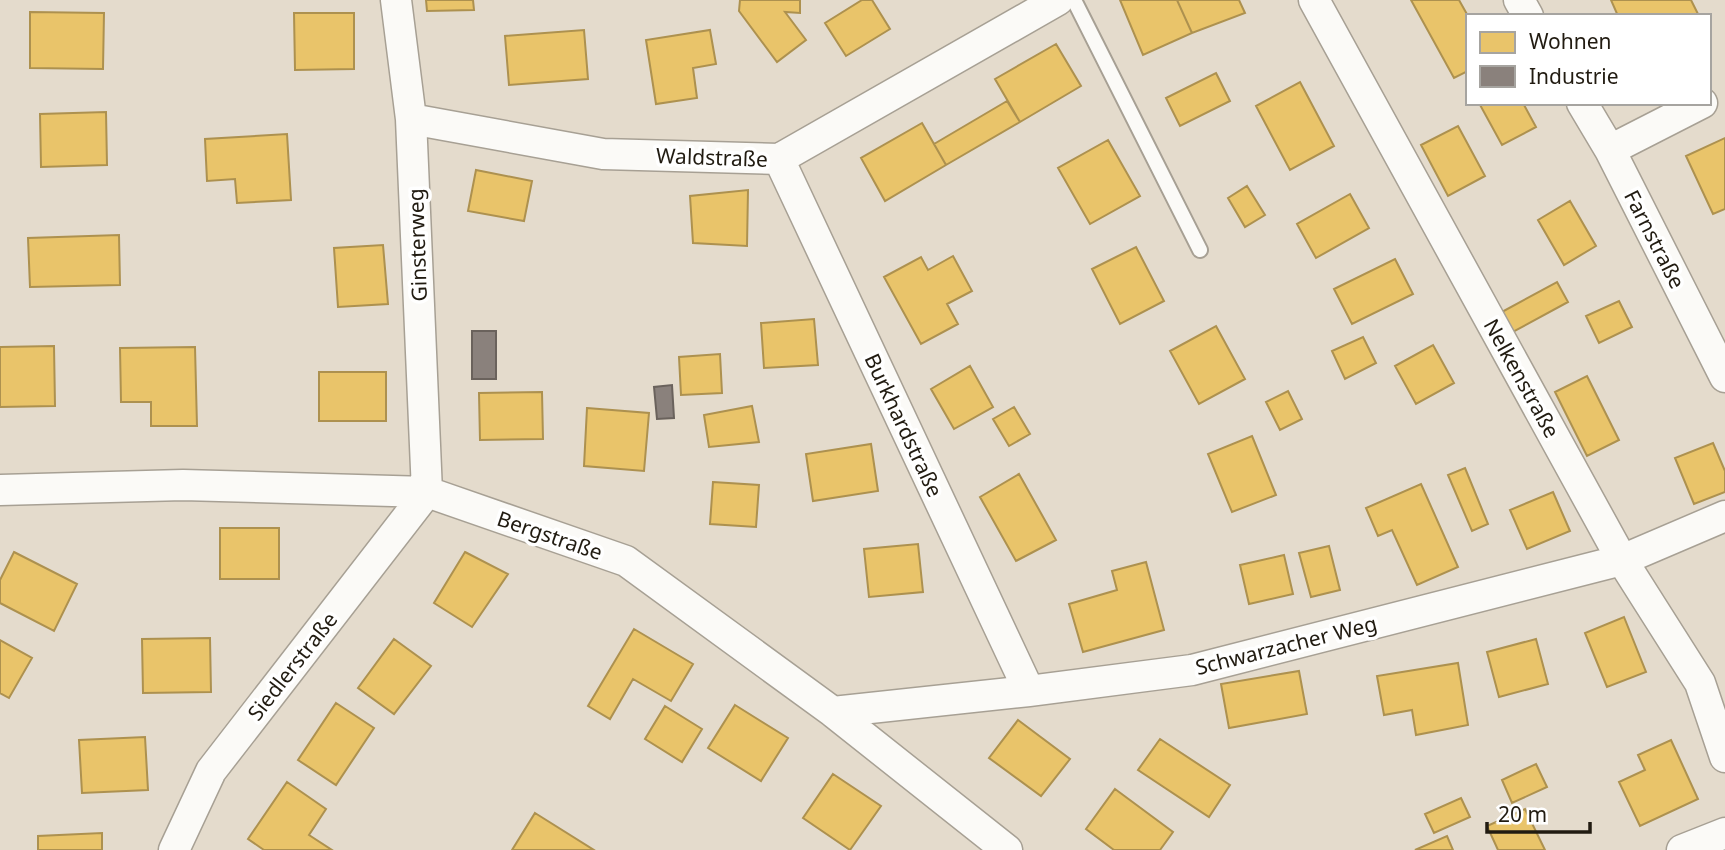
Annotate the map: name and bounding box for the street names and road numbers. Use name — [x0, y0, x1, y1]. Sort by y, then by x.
street label: Waldstraße — [656, 141, 768, 173]
street label: Farnstraße — [1618, 185, 1692, 293]
street label: Ginsterweg — [401, 188, 433, 302]
street label: Nelkenstraße — [1478, 313, 1566, 443]
street label: Burkhardstraße — [859, 349, 949, 501]
street label: Bergstraße — [494, 504, 606, 566]
street label: Siedlerstraße — [241, 606, 343, 726]
street label: Schwarzacher Weg — [1192, 609, 1380, 681]

